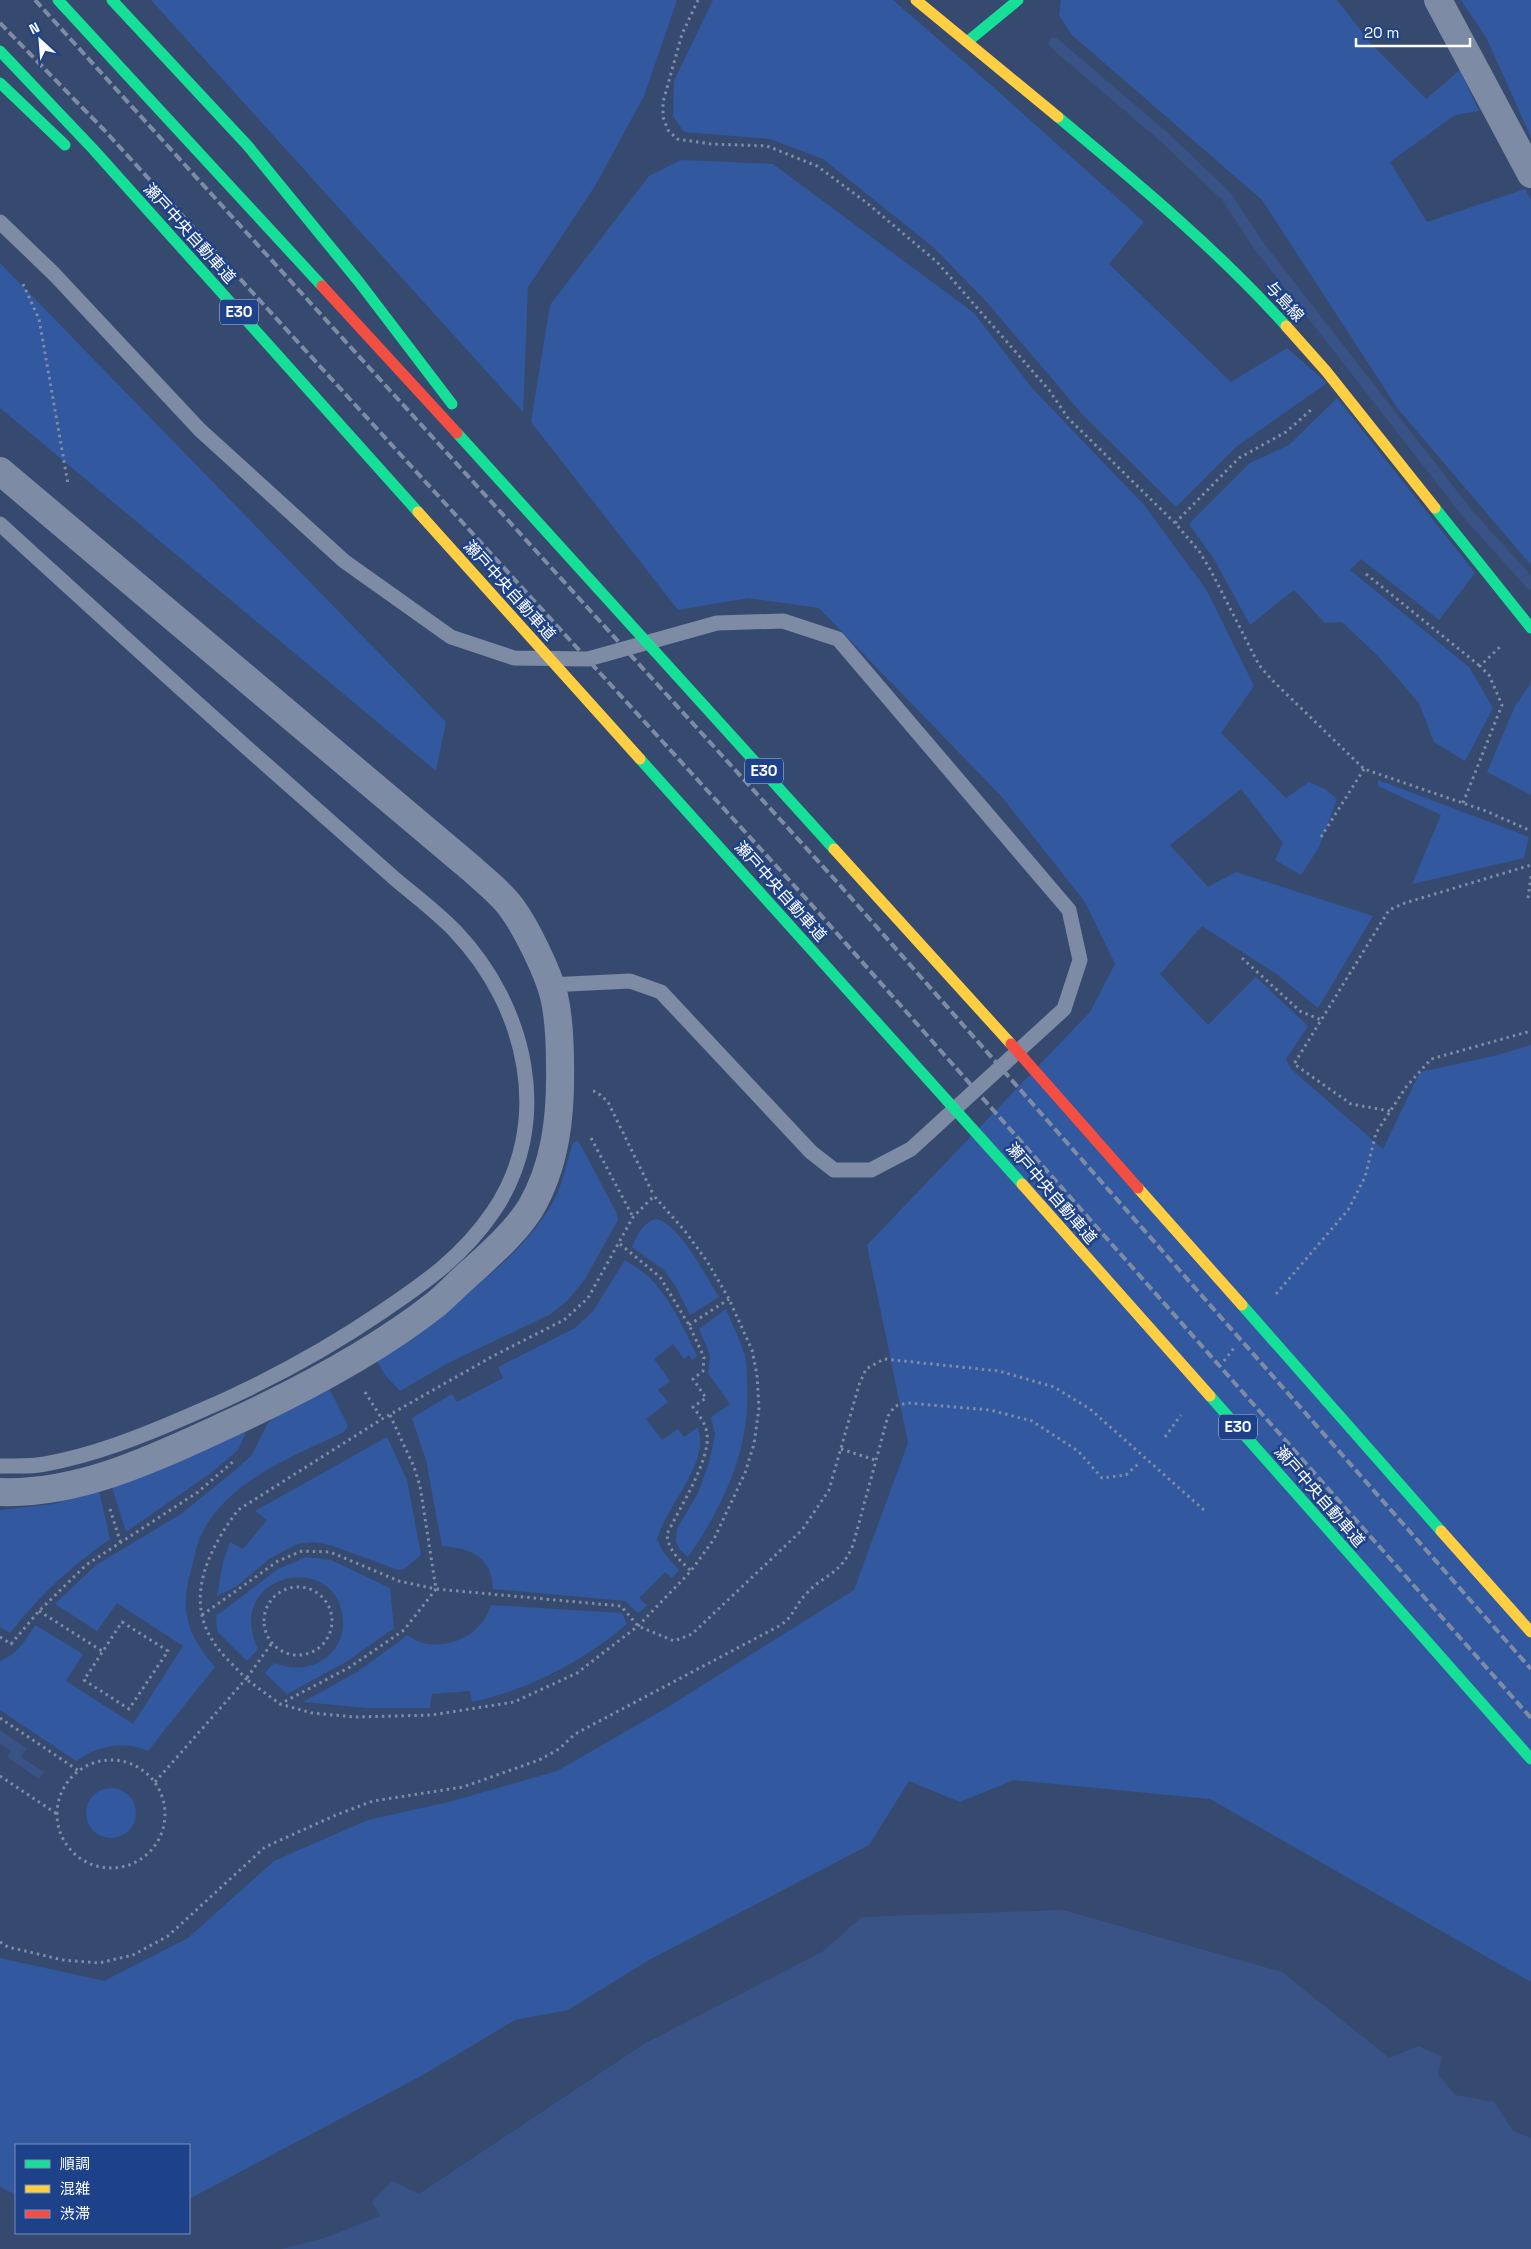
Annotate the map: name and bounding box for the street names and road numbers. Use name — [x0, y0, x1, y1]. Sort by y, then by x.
street label: 瀬戸中央自動車道 — [139, 179, 240, 288]
street label: 与島線 — [1261, 277, 1309, 326]
road number: E30 — [220, 300, 258, 324]
street label: 瀬戸中央自動車道 — [459, 536, 560, 645]
road number: E30 — [745, 758, 783, 784]
street label: 瀬戸中央自動車道 — [730, 837, 831, 946]
street label: 瀬戸中央自動車道 — [1002, 1138, 1102, 1249]
road number: E30 — [1219, 1414, 1257, 1440]
street label: 瀬戸中央自動車道 — [1270, 1441, 1370, 1552]

